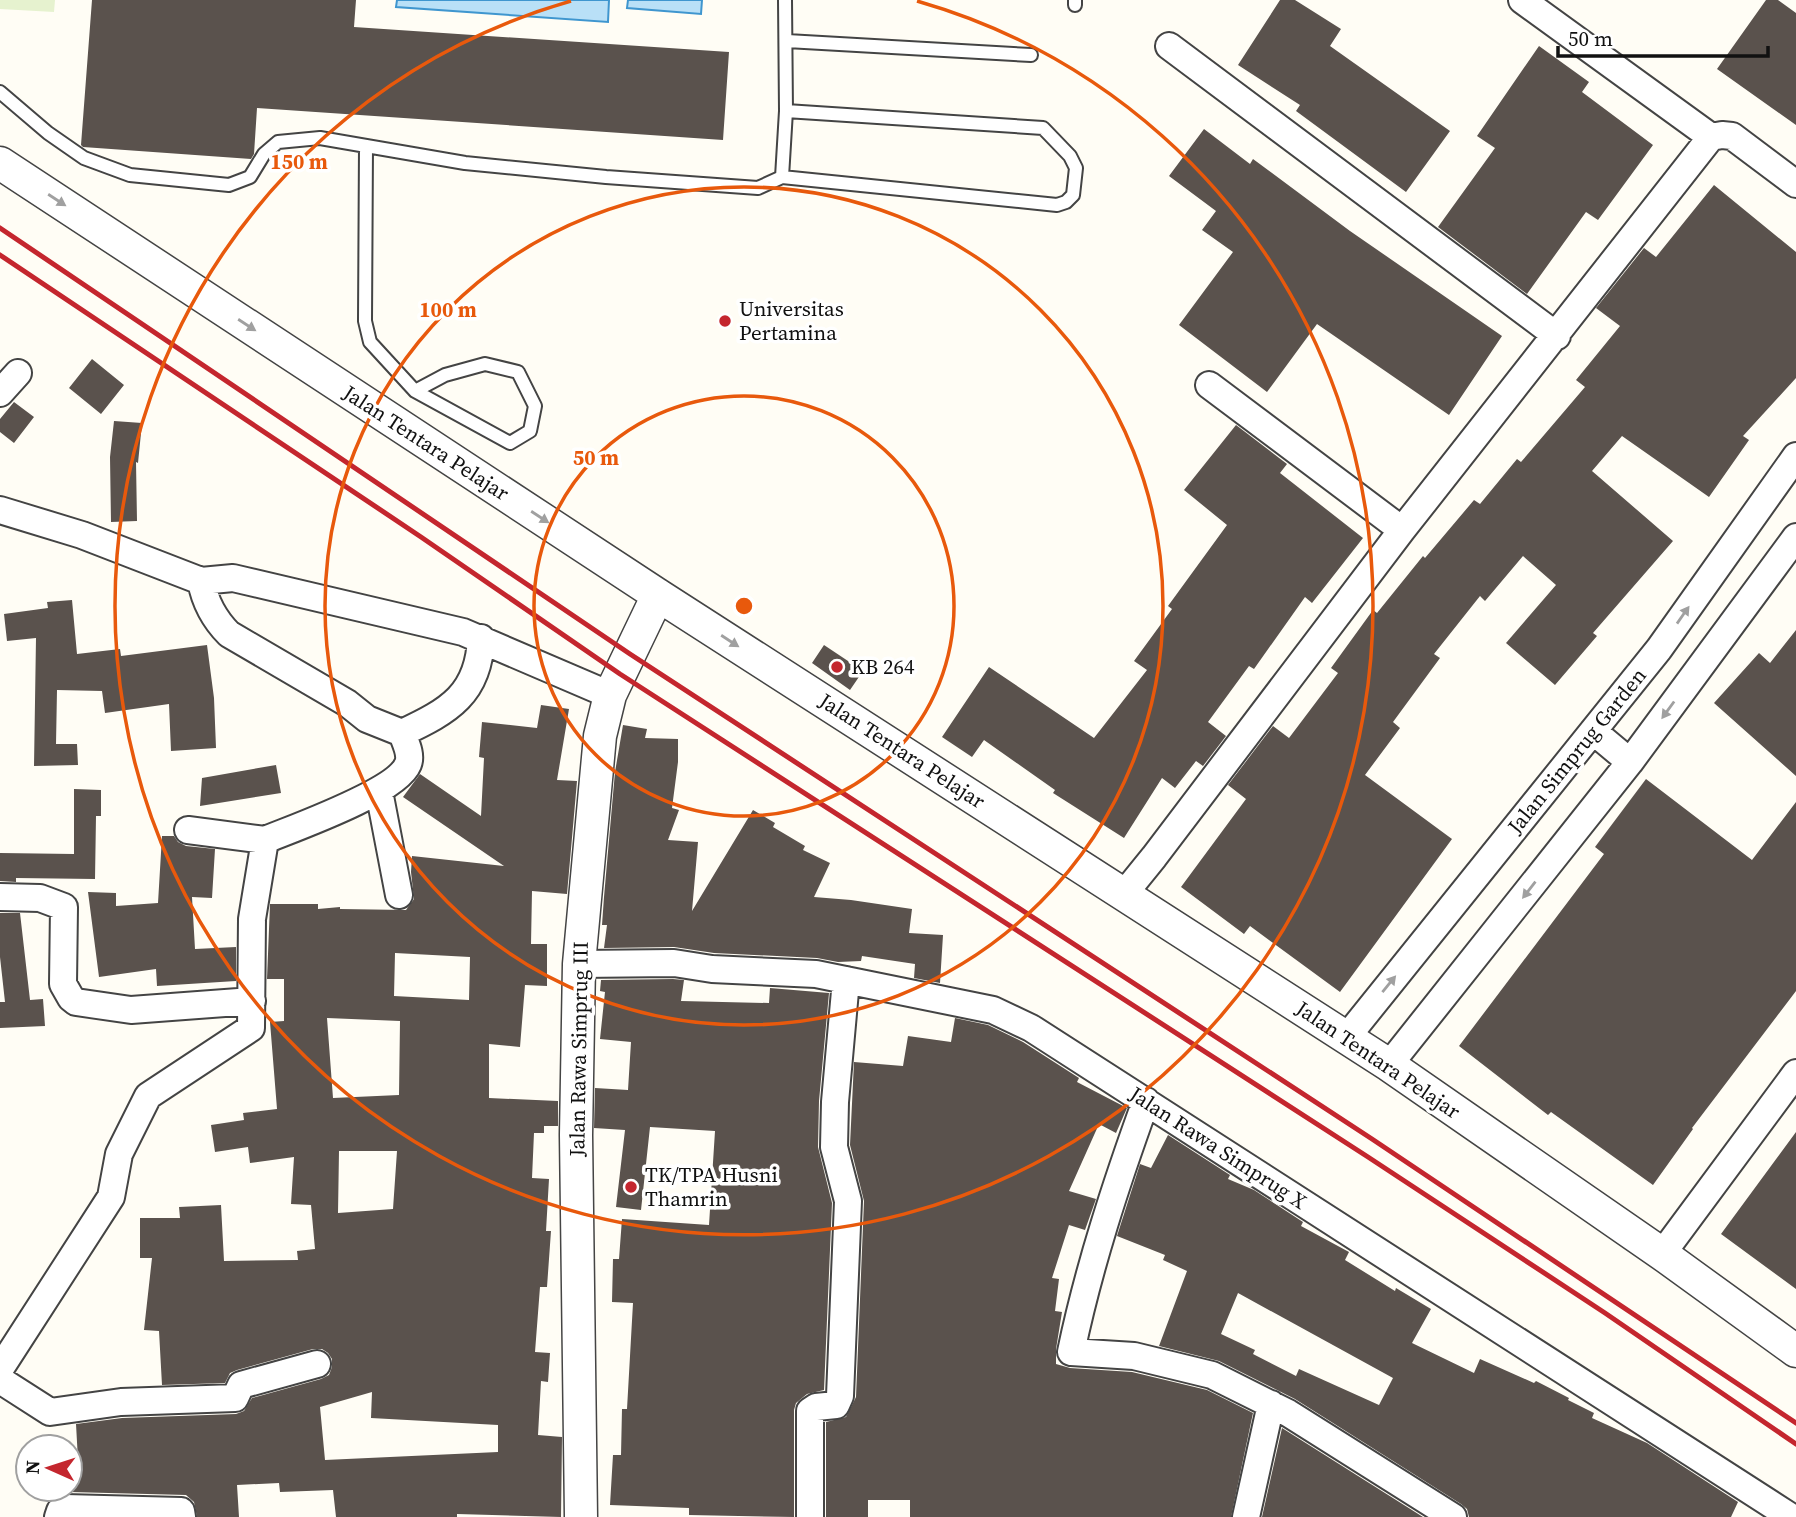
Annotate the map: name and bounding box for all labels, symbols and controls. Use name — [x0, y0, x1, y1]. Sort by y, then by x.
scale bar — [1558, 14, 1768, 58]
text: 50 m — [1568, 24, 1613, 53]
text: 150 m — [270, 147, 328, 176]
one-way arrow — [48, 193, 66, 207]
place label: Universitas Pertamina — [739, 294, 844, 347]
text: 100 m — [419, 295, 477, 324]
marker: Universitas Pertamina — [717, 313, 733, 329]
one-way arrow — [238, 318, 256, 332]
street label: Jalan Tentara Pelajar — [337, 377, 515, 507]
text: 50 m — [573, 443, 619, 472]
one-way arrow — [531, 510, 549, 524]
centre of rings — [732, 594, 756, 618]
one-way arrow — [1676, 606, 1690, 624]
one-way arrow — [721, 635, 740, 648]
place label: KB 264 — [851, 652, 915, 681]
marker: KB 264 — [829, 659, 845, 675]
street label: Jalan Simprug Garden — [1500, 661, 1653, 841]
street label: Jalan Tentara Pelajar — [813, 685, 991, 815]
one-way arrow — [1661, 701, 1675, 719]
one-way arrow — [1521, 880, 1536, 898]
street label: Jalan Rawa Simprug III — [562, 941, 595, 1158]
one-way arrow — [1381, 976, 1396, 993]
street label: Jalan Tentara Pelajar — [1290, 993, 1466, 1125]
street label: Jalan Rawa Simprug X — [1123, 1079, 1313, 1216]
place label: TK/TPA Husni Thamrin — [645, 1160, 778, 1213]
marker: TK/TPA Husni Thamrin — [623, 1179, 639, 1195]
north arrow — [14, 1433, 84, 1503]
text: N — [19, 1459, 45, 1475]

